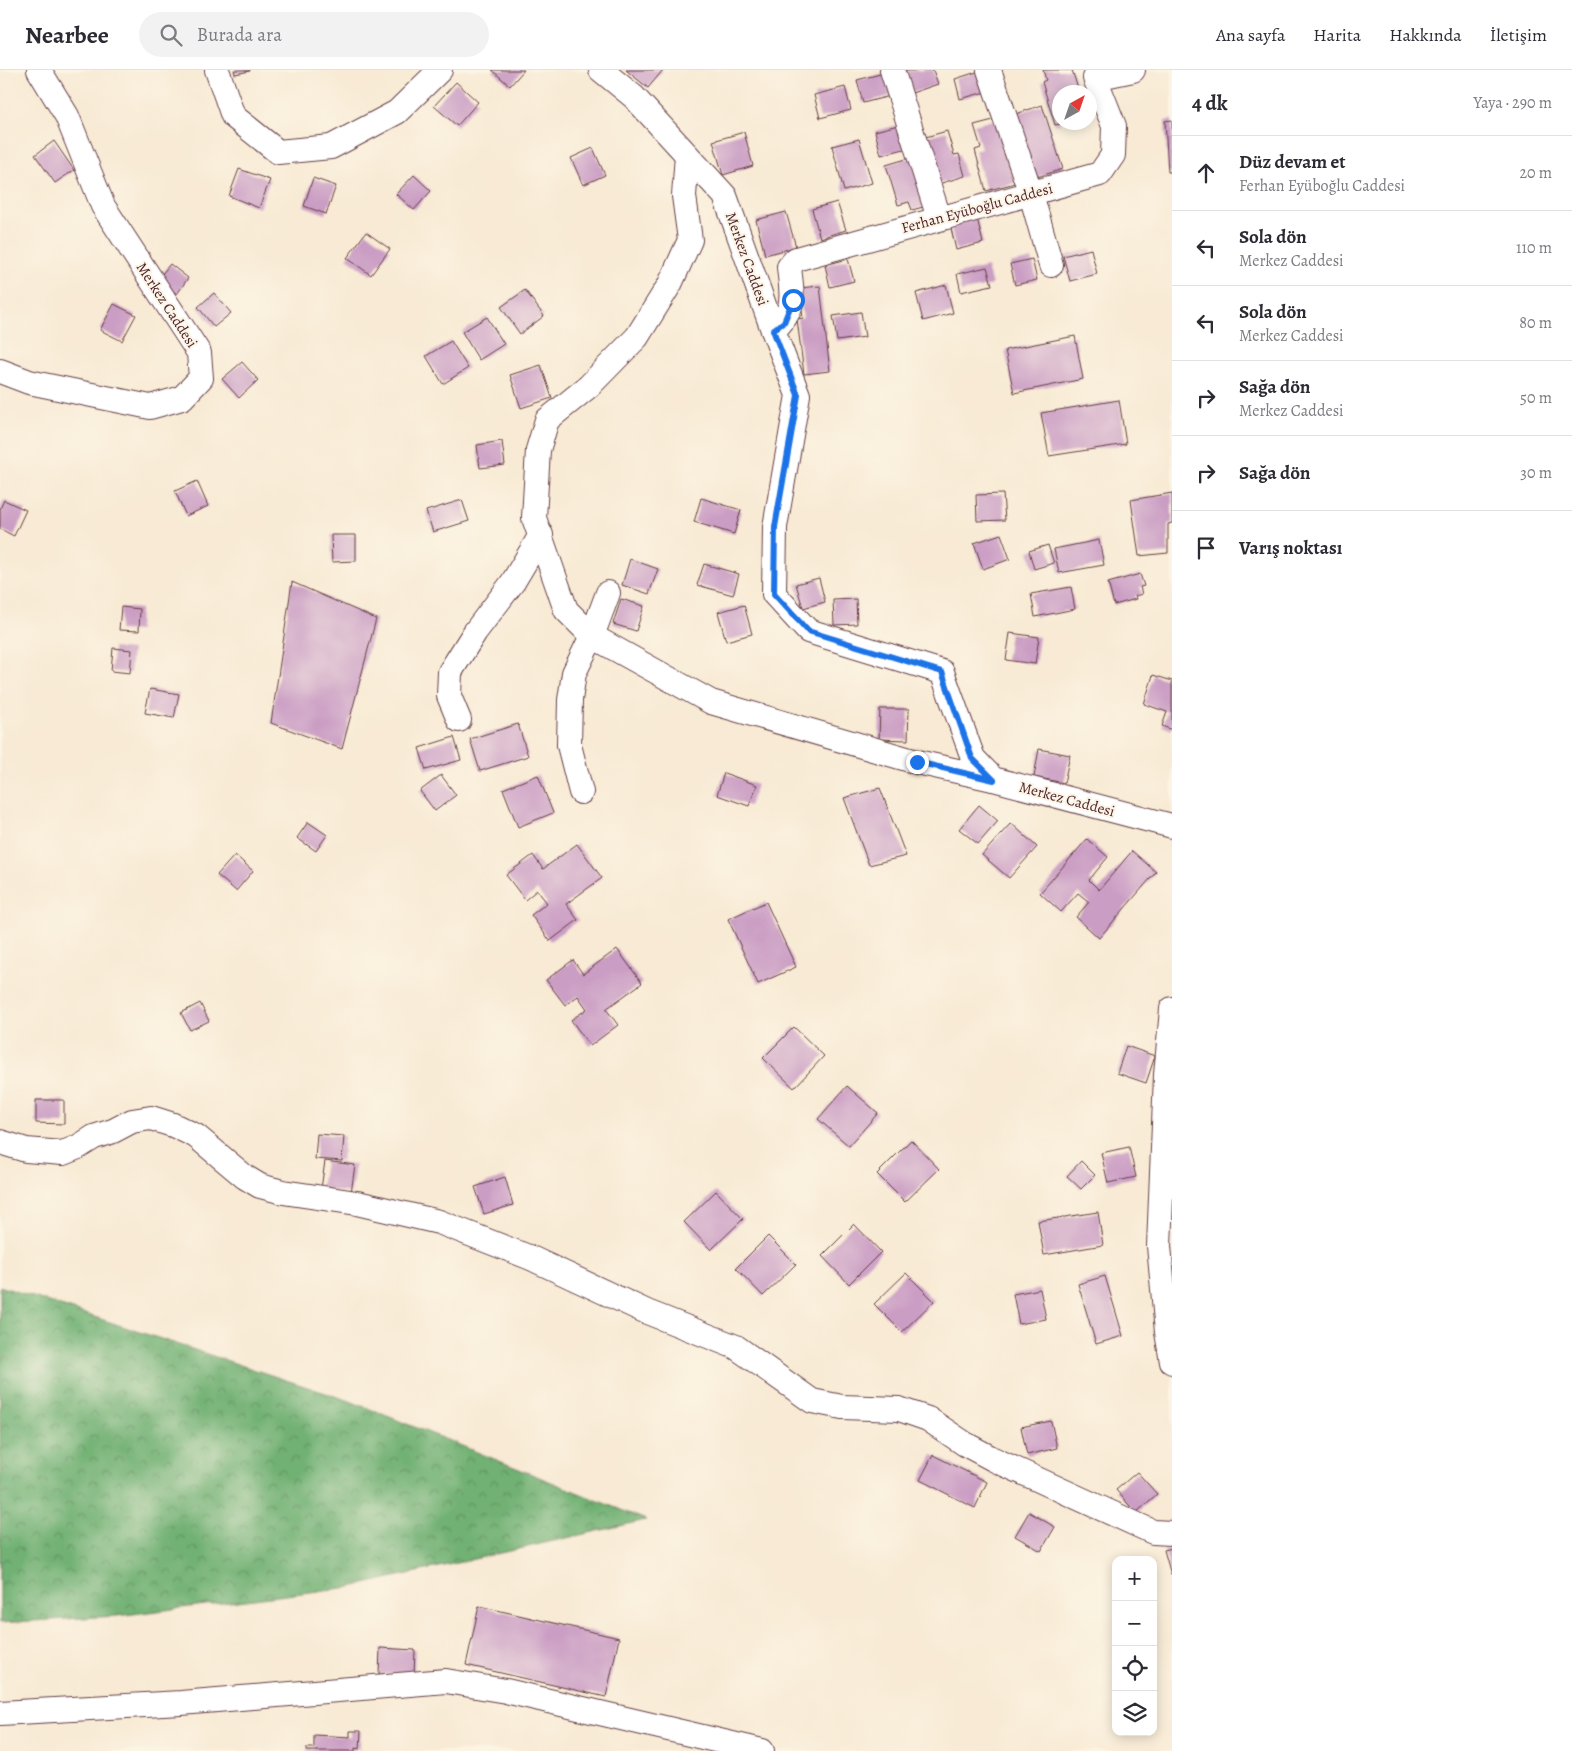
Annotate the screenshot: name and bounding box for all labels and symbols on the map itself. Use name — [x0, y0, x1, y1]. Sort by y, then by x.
north arrow — [1052, 85, 1097, 130]
street label: Ferhan Eyüboğlu Caddesi — [899, 178, 1055, 238]
street label: Merkez Caddesi — [721, 209, 773, 309]
street label: Merkez Caddesi — [132, 258, 202, 352]
route start — [782, 289, 805, 312]
route end — [906, 751, 929, 774]
street label: Merkez Caddesi — [1017, 777, 1117, 821]

